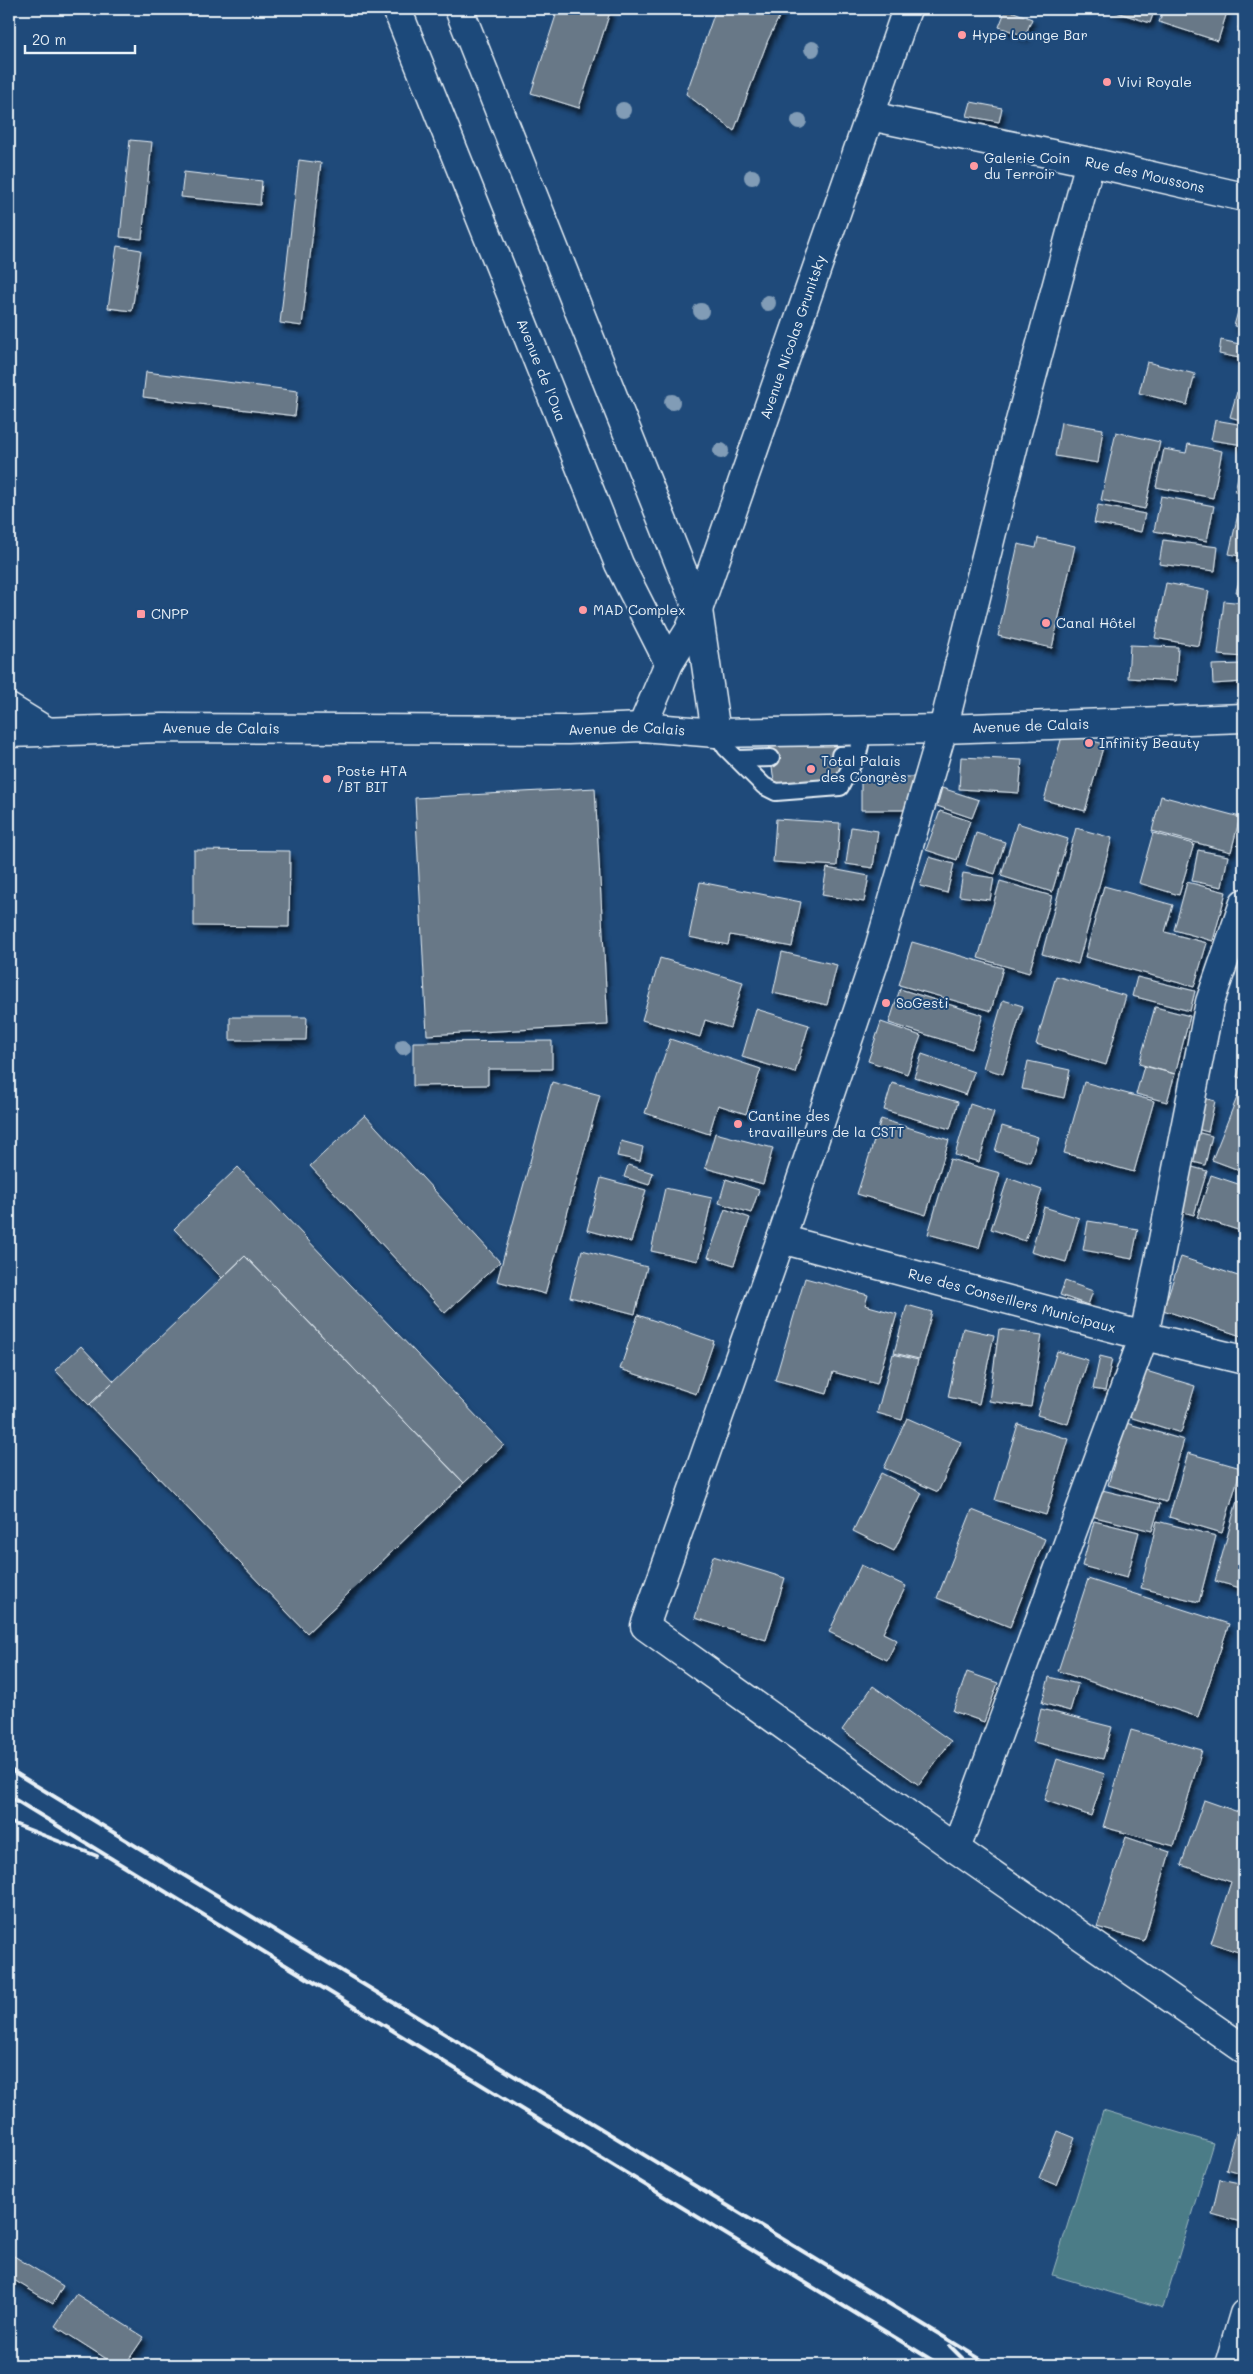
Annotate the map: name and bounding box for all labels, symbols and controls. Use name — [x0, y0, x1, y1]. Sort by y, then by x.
scale bar — [25, 22, 135, 54]
place label: Hype Lounge Bar — [972, 25, 1088, 44]
text: 20 m — [32, 29, 66, 49]
marker: Hype Lounge Bar — [956, 29, 968, 41]
place label: Vivi Royale — [1117, 72, 1192, 91]
marker: Vivi Royale — [1101, 76, 1113, 88]
place label: Galerie Coin du Terroir — [984, 148, 1070, 183]
street label: Rue des Moussons — [1083, 151, 1207, 197]
marker: Galerie Coin du Terroir — [968, 160, 980, 172]
street label: Avenue Nicolas Grunitsky — [755, 252, 830, 422]
street label: Avenue de l'Oua — [513, 316, 571, 424]
place label: MAD Complex — [593, 600, 685, 619]
place label: CNPP — [151, 604, 189, 623]
marker: MAD Complex — [577, 604, 589, 616]
marker: CNPP — [135, 608, 147, 620]
place label: Canal Hôtel — [1056, 613, 1136, 632]
marker: Canal Hôtel — [1040, 617, 1052, 629]
street label: Avenue de Calais — [972, 714, 1089, 737]
street label: Avenue de Calais — [568, 717, 686, 739]
street label: Avenue de Calais — [162, 718, 280, 738]
place label: Infinity Beauty — [1099, 733, 1200, 752]
marker: Infinity Beauty — [1083, 737, 1095, 749]
place label: Total Palais des Congrès — [821, 751, 907, 786]
place label: Poste HTA /BT BIT — [337, 761, 407, 796]
marker: Total Palais des Congrès — [805, 763, 817, 775]
marker: Poste HTA /BT BIT — [321, 773, 333, 785]
place label: SoGesti — [896, 993, 948, 1012]
marker: SoGesti — [880, 997, 892, 1009]
place label: Cantine des travailleurs de la CSTT — [748, 1106, 904, 1141]
marker: Cantine des travailleurs de la CSTT — [732, 1118, 744, 1130]
street label: Rue des Conseillers Municipaux — [906, 1263, 1118, 1337]

